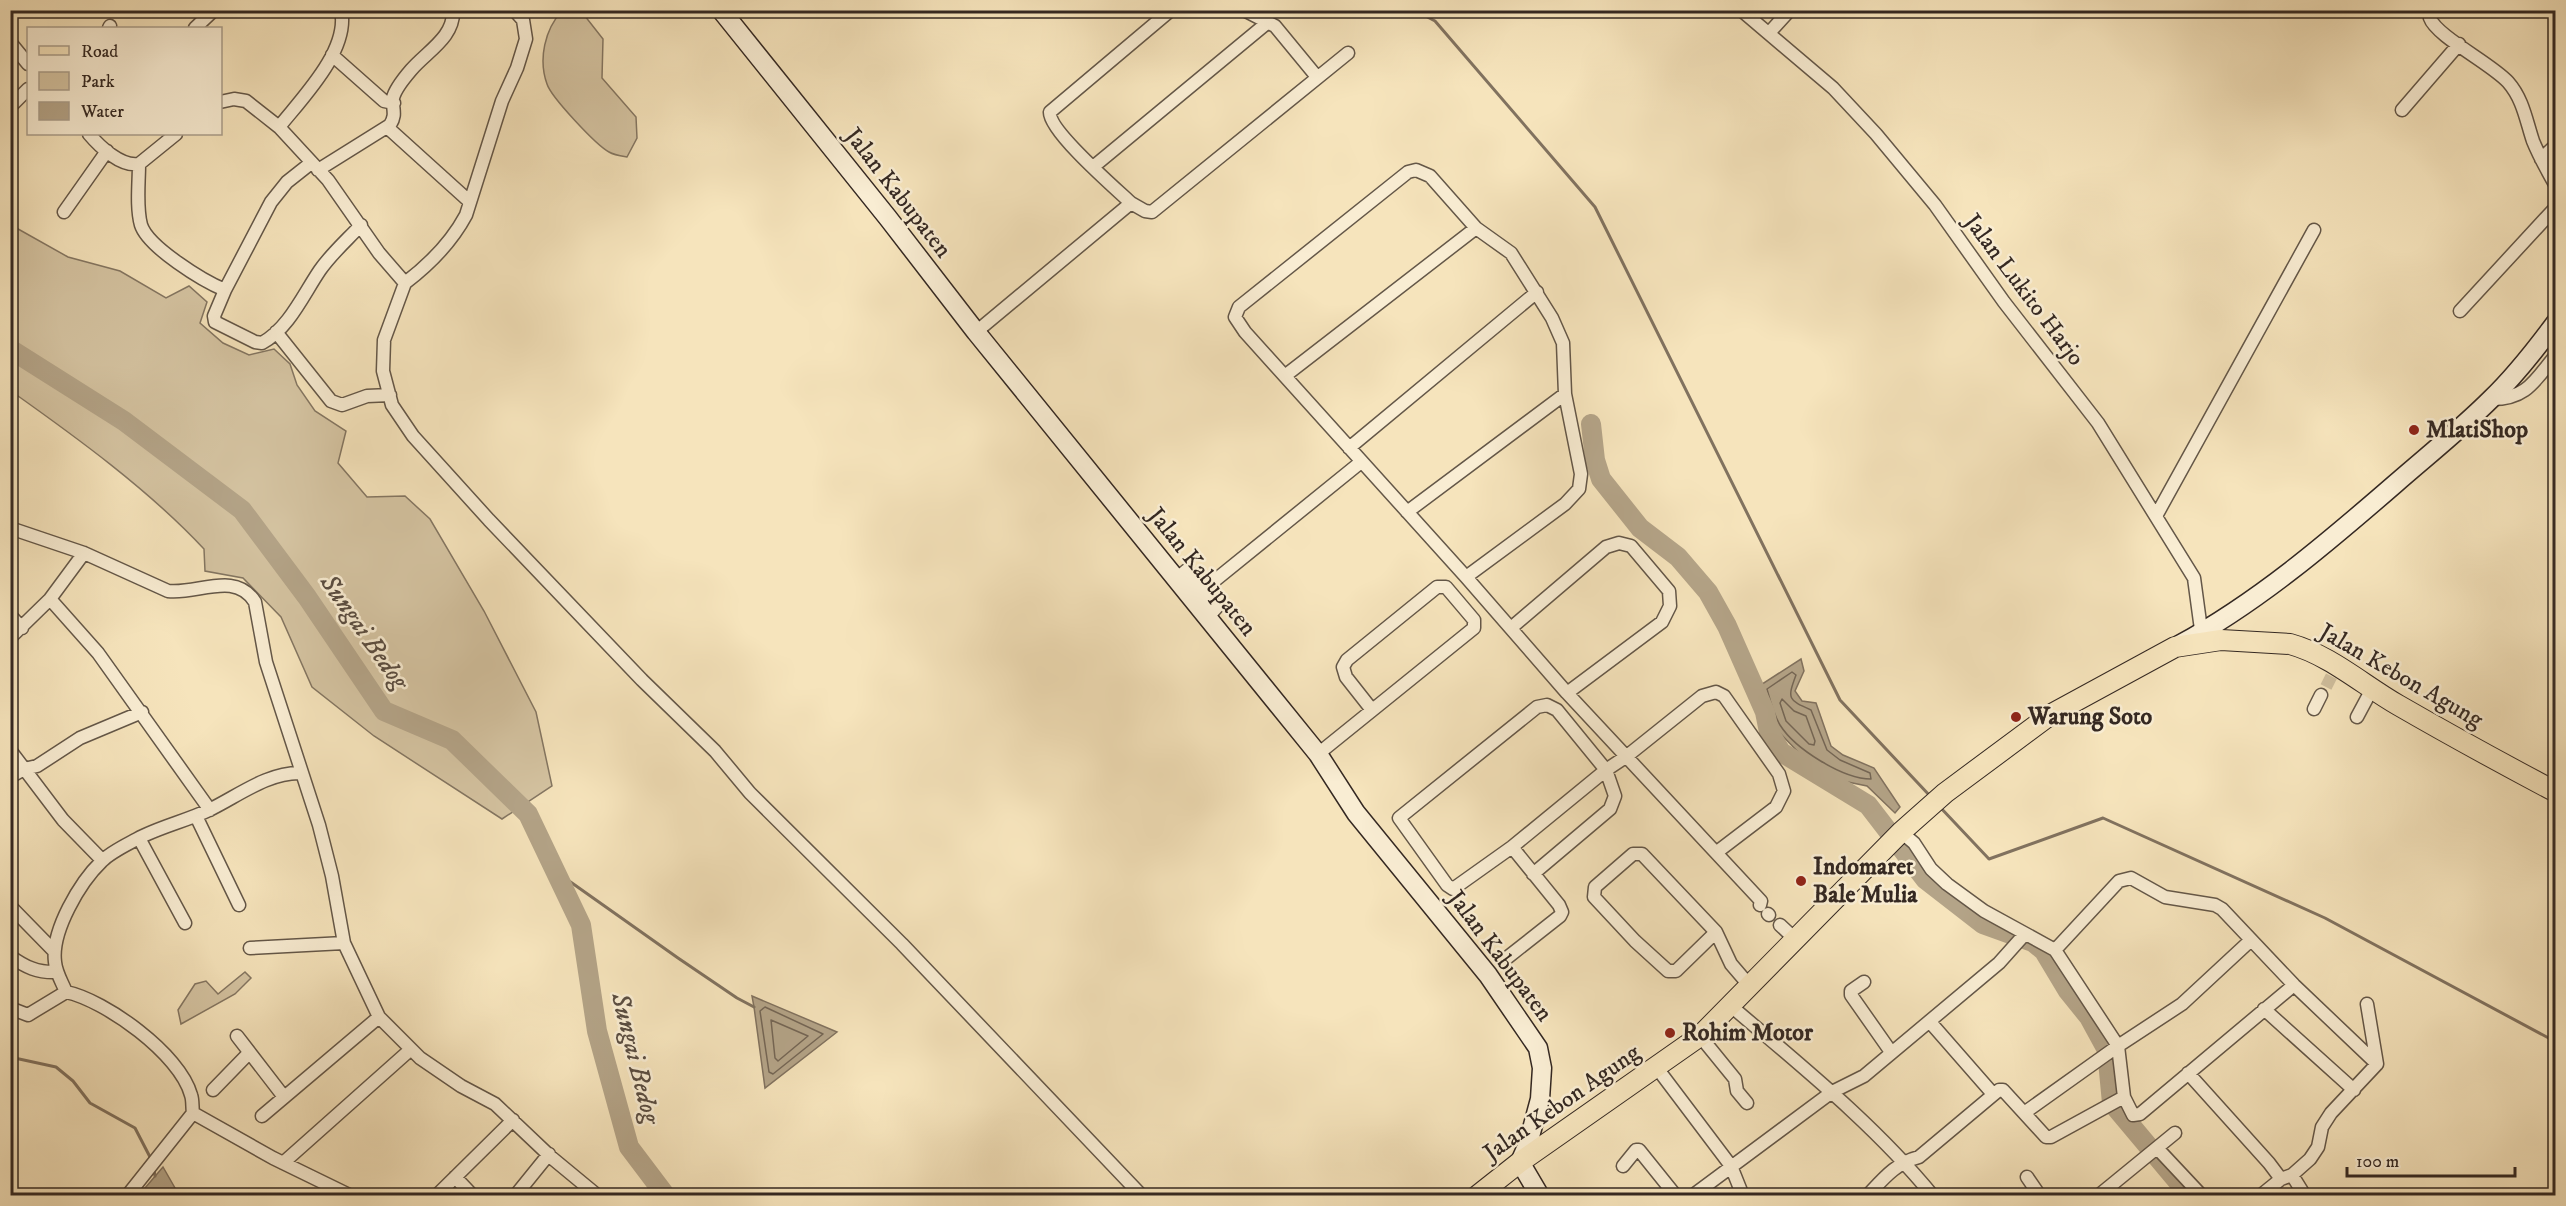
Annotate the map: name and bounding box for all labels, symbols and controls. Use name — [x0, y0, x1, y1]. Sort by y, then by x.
legend — [27, 27, 222, 135]
text: Road — [81, 41, 118, 63]
text: Park — [81, 71, 115, 93]
text: Water — [80, 101, 124, 123]
street label: Jalan Kabupaten — [837, 120, 958, 264]
street label: Jalan Lukito Harjo — [1956, 207, 2091, 372]
place label: MlatiShop — [2426, 415, 2528, 445]
marker: MlatiShop — [2407, 423, 2421, 437]
street label: Jalan Kabupaten — [1140, 500, 1263, 643]
water label: Sungai Bedog — [312, 567, 417, 698]
street label: Jalan Kebon Agung — [2312, 616, 2489, 735]
place label: Warung Soto — [2027, 702, 2153, 732]
marker: Warung Soto — [2009, 710, 2023, 724]
place label: Indomaret Bale Mulia — [1813, 852, 1918, 910]
marker: Indomaret Bale Mulia — [1794, 874, 1808, 888]
street label: Jalan Kabupaten — [1440, 883, 1559, 1028]
water label: Sungai Bedog — [603, 988, 668, 1129]
place label: Rohim Motor — [1682, 1018, 1814, 1048]
marker: Rohim Motor — [1663, 1026, 1677, 1040]
street label: Jalan Kebon Agung — [1476, 1038, 1646, 1169]
scale bar — [2347, 1140, 2515, 1178]
text: 100 m — [2356, 1151, 2399, 1173]

